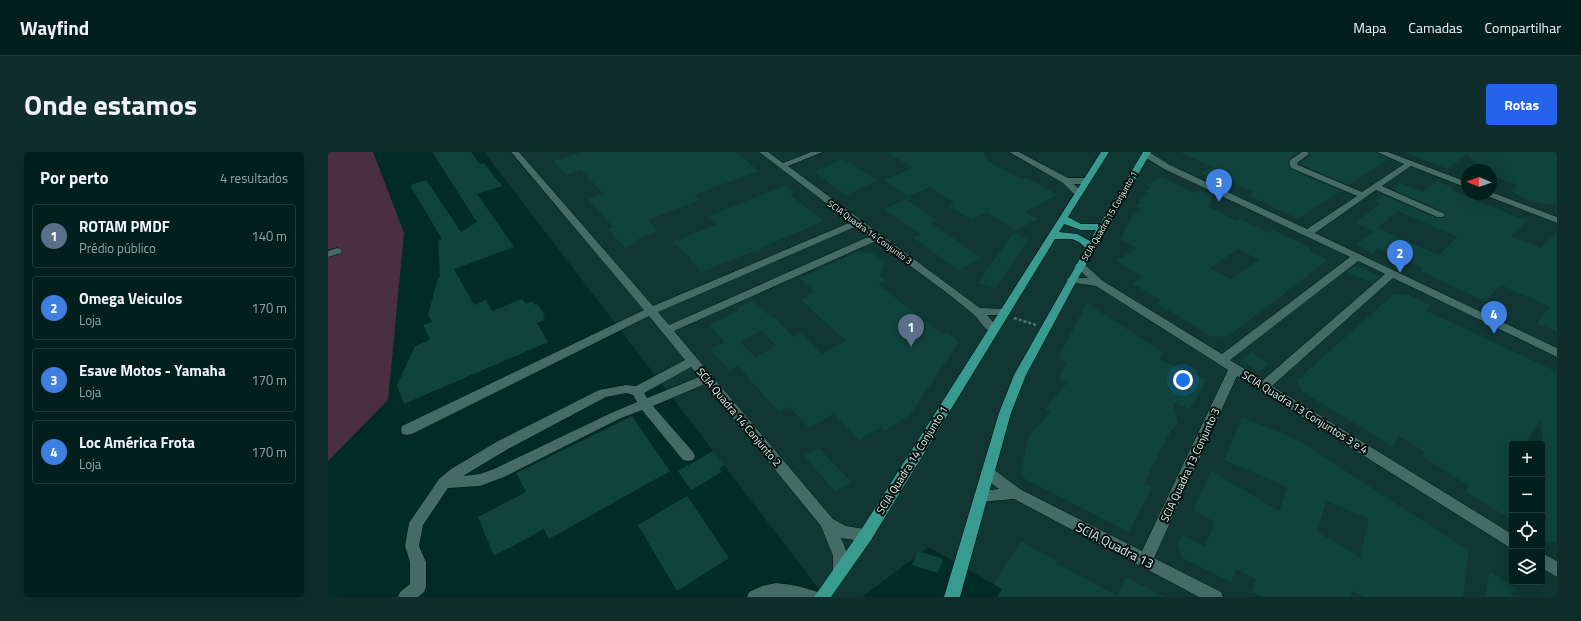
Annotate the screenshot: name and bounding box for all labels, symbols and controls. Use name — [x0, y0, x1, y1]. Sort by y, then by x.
text: Wayfind — [20, 13, 89, 42]
text: Mapa — [1353, 17, 1386, 38]
text: Camadas — [1408, 17, 1463, 38]
text: Compartilhar — [1485, 17, 1561, 38]
text: Onde estamos — [24, 83, 197, 126]
button: Rotas — [1486, 84, 1557, 125]
north arrow — [1461, 164, 1497, 200]
text: Por perto — [40, 165, 109, 191]
text: 4 resultados — [220, 168, 288, 188]
street label: SCIA Quadra 15 Conjunto 1 — [1078, 169, 1140, 263]
pin: 3 — [1206, 169, 1232, 202]
street label: SCIA Quadra 14 Conjunto 3 — [825, 197, 915, 267]
text: ROTAM PMDF — [79, 215, 170, 238]
text: 1 — [50, 226, 58, 246]
text: 140 m — [251, 226, 287, 246]
text: Prédio público — [79, 238, 156, 258]
pin: 2 — [1387, 240, 1413, 273]
text: Omega Veiculos — [79, 287, 182, 310]
text: 2 — [50, 298, 58, 318]
text: 170 m — [251, 298, 287, 318]
pin: 4 — [1481, 301, 1507, 334]
text: Loja — [79, 310, 101, 330]
pin: 1 — [898, 314, 924, 347]
text: Esave Motos - Yamaha — [79, 359, 226, 382]
street label: SCIA Quadra 14 Conjunto 2 — [693, 364, 785, 470]
street label: SCIA Quadra 13 Conjuntos 3 e 4 — [1239, 366, 1371, 458]
text: 3 — [50, 370, 58, 390]
text: 170 m — [251, 370, 287, 390]
your location — [1173, 370, 1193, 390]
text: Loja — [79, 382, 101, 402]
street label: SCIA Quadra 14 Conjunto 1 — [872, 403, 952, 517]
street label: SCIA Quadra 13 Conjunto 3 — [1156, 405, 1224, 525]
text: Loc América Frota — [79, 431, 195, 454]
map controls — [1509, 441, 1545, 585]
button: + — [1509, 441, 1545, 477]
text: 4 — [50, 442, 58, 462]
text: 170 m — [251, 442, 287, 462]
text: Loja — [79, 454, 101, 474]
button: − — [1509, 477, 1545, 513]
button: locate — [1509, 513, 1545, 549]
street label: SCIA Quadra 13 — [1072, 517, 1158, 573]
button: layers — [1509, 549, 1545, 585]

